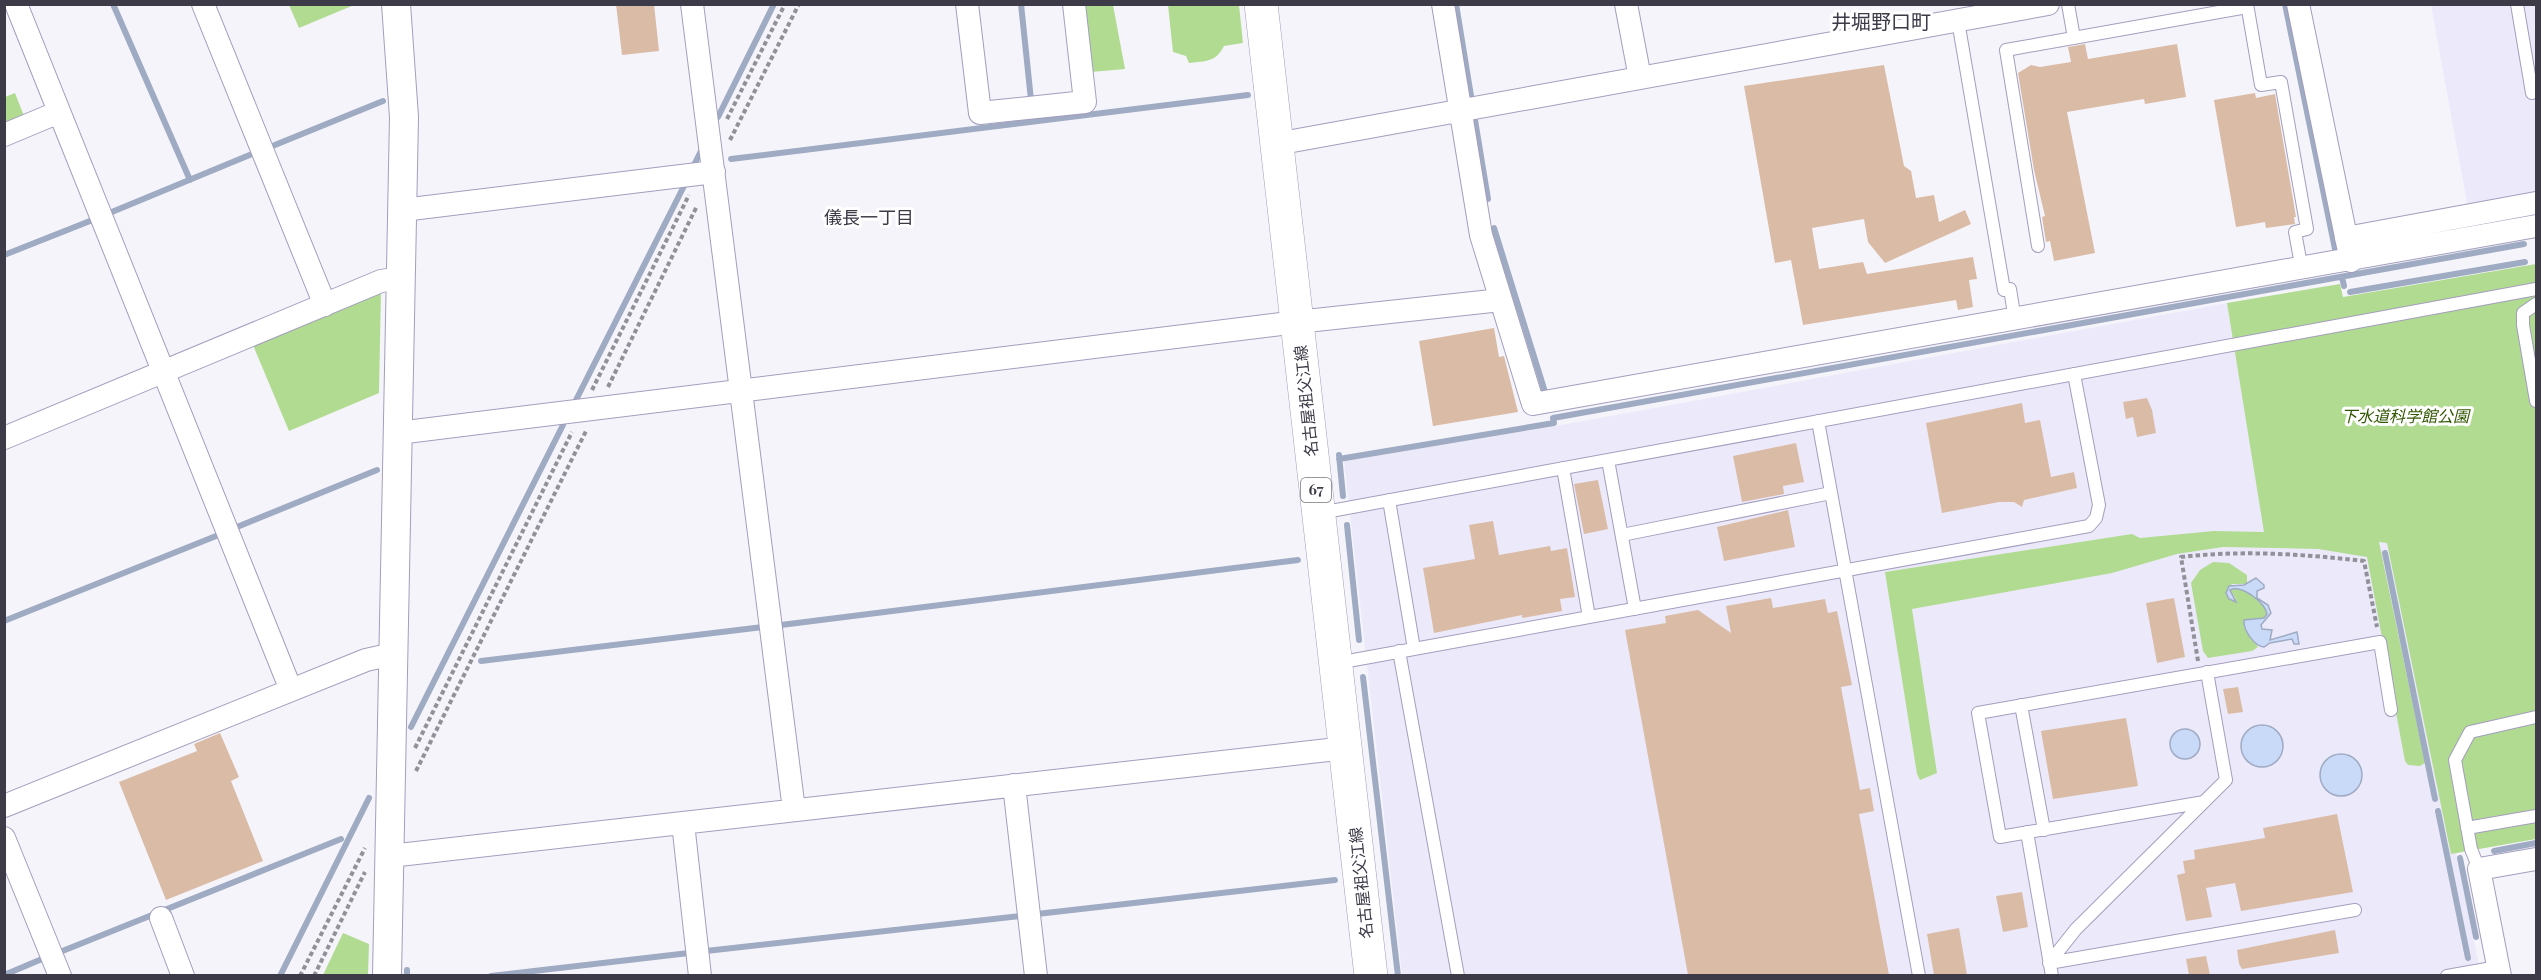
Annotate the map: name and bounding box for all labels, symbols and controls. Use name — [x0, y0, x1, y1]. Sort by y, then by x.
district label: 井堀野口町 — [1831, 7, 1931, 34]
district label: 儀長一丁目 — [824, 205, 914, 229]
street label: 名古屋祖父江線 — [1289, 344, 1322, 458]
park label: 下水道科学館公園 — [2341, 405, 2471, 426]
road number: 67 — [1301, 478, 1331, 502]
street label: 名古屋祖父江線 — [1344, 826, 1377, 940]

